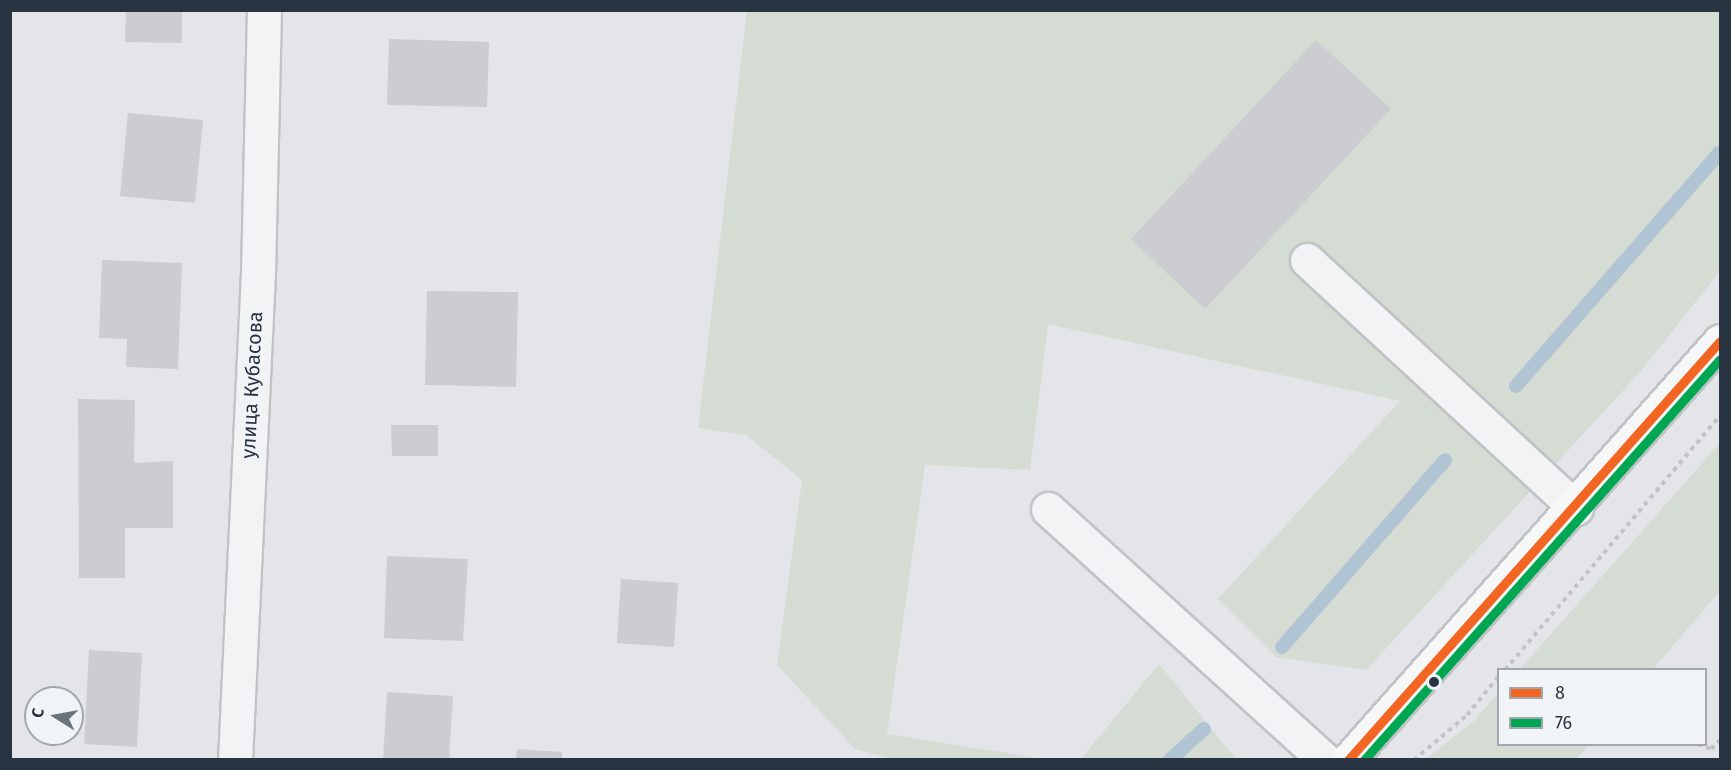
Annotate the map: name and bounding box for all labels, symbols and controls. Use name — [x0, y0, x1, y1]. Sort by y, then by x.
street label: улица Кубасова — [236, 311, 268, 459]
legend — [1497, 668, 1707, 746]
unlabelled marker — [1428, 676, 1440, 688]
text: 8 — [1555, 682, 1565, 704]
north arrow — [24, 686, 84, 746]
text: С — [28, 707, 48, 719]
text: 76 — [1555, 712, 1572, 734]

